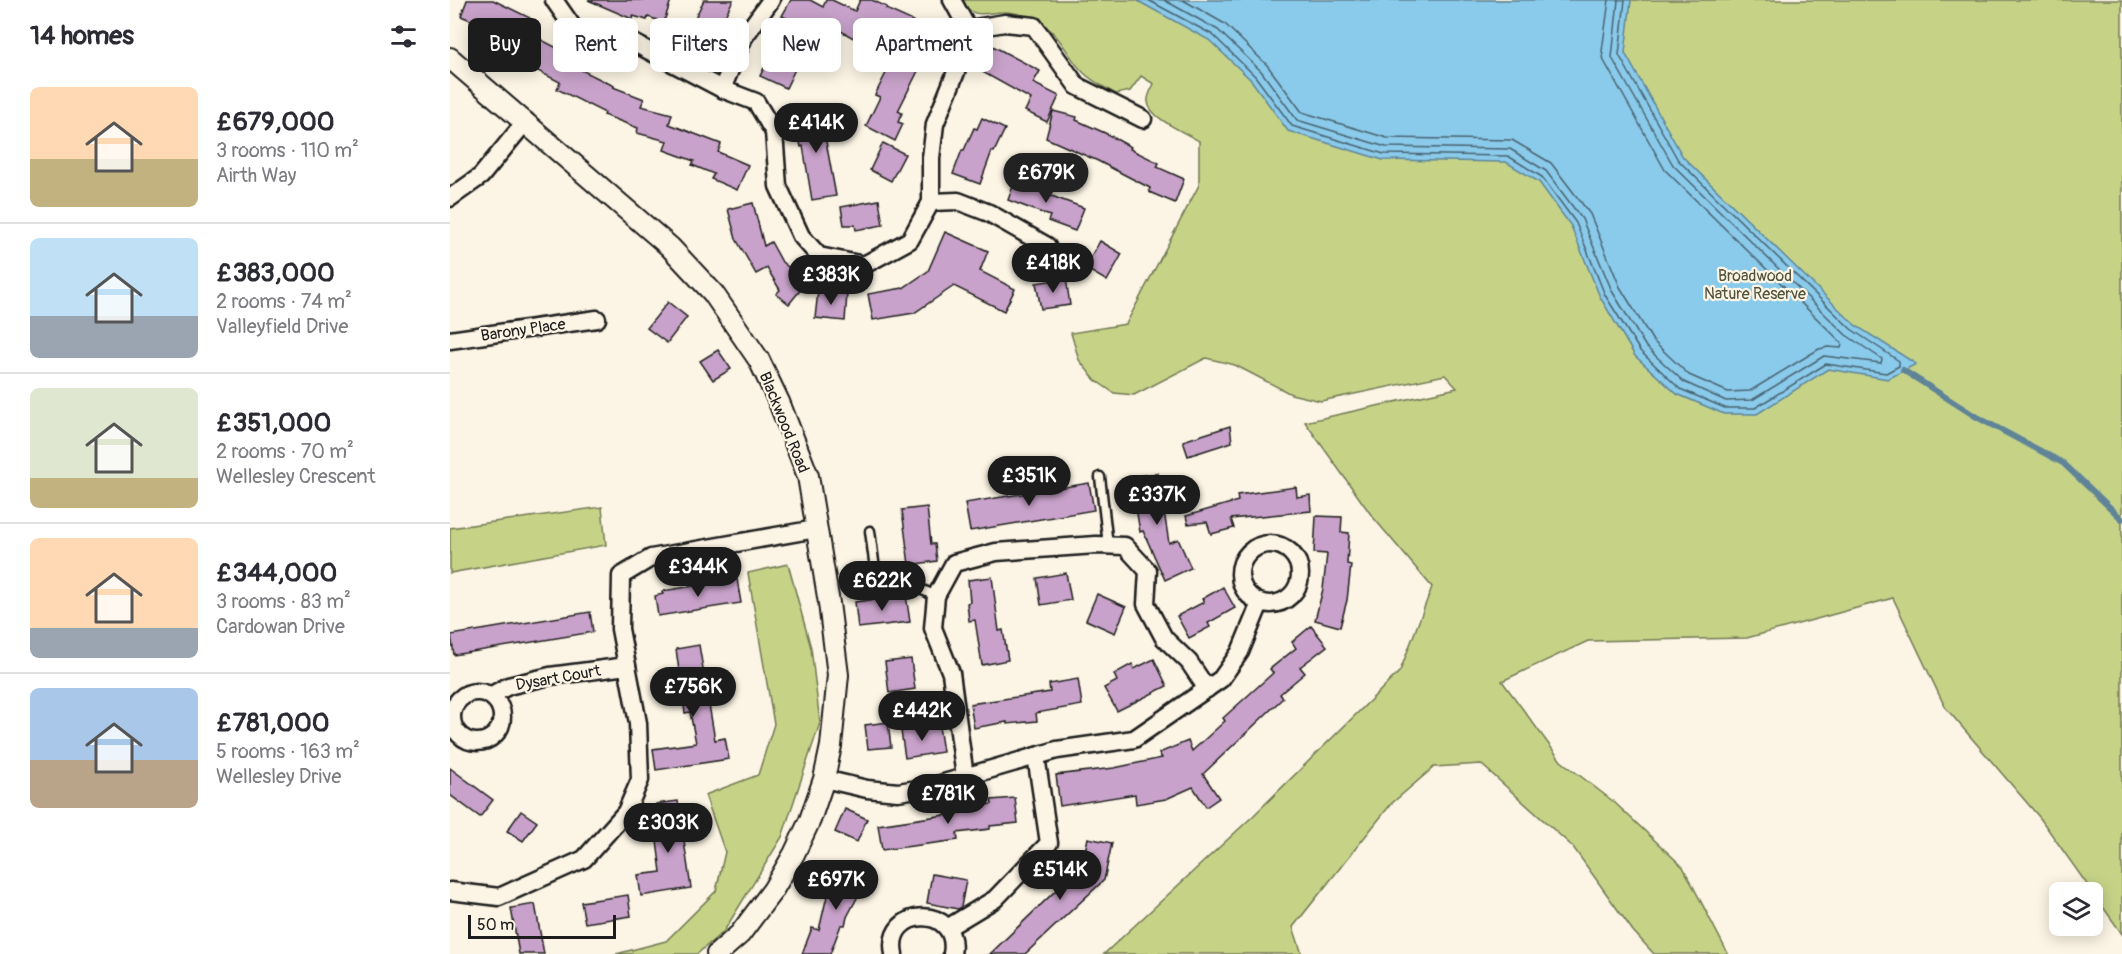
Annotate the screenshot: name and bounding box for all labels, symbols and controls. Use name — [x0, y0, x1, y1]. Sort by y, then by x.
chip: Buy — [468, 18, 541, 72]
chip: Rent — [553, 18, 638, 72]
chip: Filters — [650, 18, 749, 72]
chip: New — [761, 18, 841, 72]
chip: Apartment — [853, 18, 993, 72]
text: 14 homes — [30, 20, 134, 52]
icon: filters — [387, 20, 420, 53]
pin: £414K — [774, 103, 858, 154]
text: £679,000 — [216, 106, 335, 138]
text: £414K — [788, 110, 844, 135]
icon: home — [78, 111, 150, 183]
text: 3 rooms · 110 m² — [216, 138, 359, 163]
pin: £679K — [1004, 153, 1088, 204]
text: £679K — [1017, 160, 1075, 185]
text: Airth Way — [216, 163, 296, 188]
pin: £418K — [1011, 243, 1095, 294]
text: £418K — [1026, 250, 1080, 275]
pin: £383K — [789, 255, 873, 306]
text: £383,000 — [216, 257, 335, 289]
icon: home — [78, 262, 150, 334]
text: £383K — [802, 262, 860, 287]
park label: Broadwood Nature Reserve — [1704, 266, 1806, 304]
text: 2 rooms · 74 m² — [216, 289, 352, 314]
text: Valleyfield Drive — [216, 314, 348, 339]
street label: Barony Place — [479, 314, 567, 346]
street label: Blackwood Road — [755, 369, 813, 476]
text: £351,000 — [216, 407, 331, 439]
icon: home — [78, 412, 150, 484]
text: 2 rooms · 70 m² — [216, 439, 354, 464]
pin: £351K — [987, 456, 1071, 507]
text: £351K — [1002, 463, 1056, 488]
text: Wellesley Crescent — [216, 464, 375, 489]
pin: £337K — [1115, 475, 1199, 526]
text: £337K — [1128, 482, 1186, 507]
pin: £344K — [656, 547, 740, 598]
text: £344K — [668, 554, 728, 579]
text: £344,000 — [216, 557, 337, 589]
pin: £622K — [840, 561, 924, 612]
icon: home — [78, 562, 150, 634]
text: £622K — [853, 568, 911, 593]
text: 3 rooms · 83 m² — [216, 589, 351, 614]
text: Cardowan Drive — [216, 614, 345, 639]
street label: Dysart Court — [514, 661, 603, 695]
pin: £756K — [651, 667, 735, 718]
text: £756K — [664, 674, 722, 699]
pin: £442K — [880, 691, 964, 742]
text: £442K — [892, 698, 952, 723]
text: £781,000 — [216, 707, 330, 739]
icon: home — [78, 712, 150, 784]
text: 5 rooms · 163 m² — [216, 739, 360, 764]
text: Wellesley Drive — [216, 764, 341, 789]
pin: £781K — [906, 774, 990, 825]
text: £781K — [921, 781, 975, 806]
pin: £303K — [626, 803, 710, 854]
text: £303K — [638, 810, 698, 835]
pin: £514K — [1018, 850, 1102, 901]
text: £514K — [1032, 857, 1088, 882]
pin: £697K — [794, 860, 878, 911]
text: £697K — [807, 867, 865, 892]
map controls — [2049, 882, 2103, 936]
button: layers — [2049, 882, 2103, 936]
scale bar — [468, 912, 616, 940]
text: 50 m — [477, 915, 514, 935]

